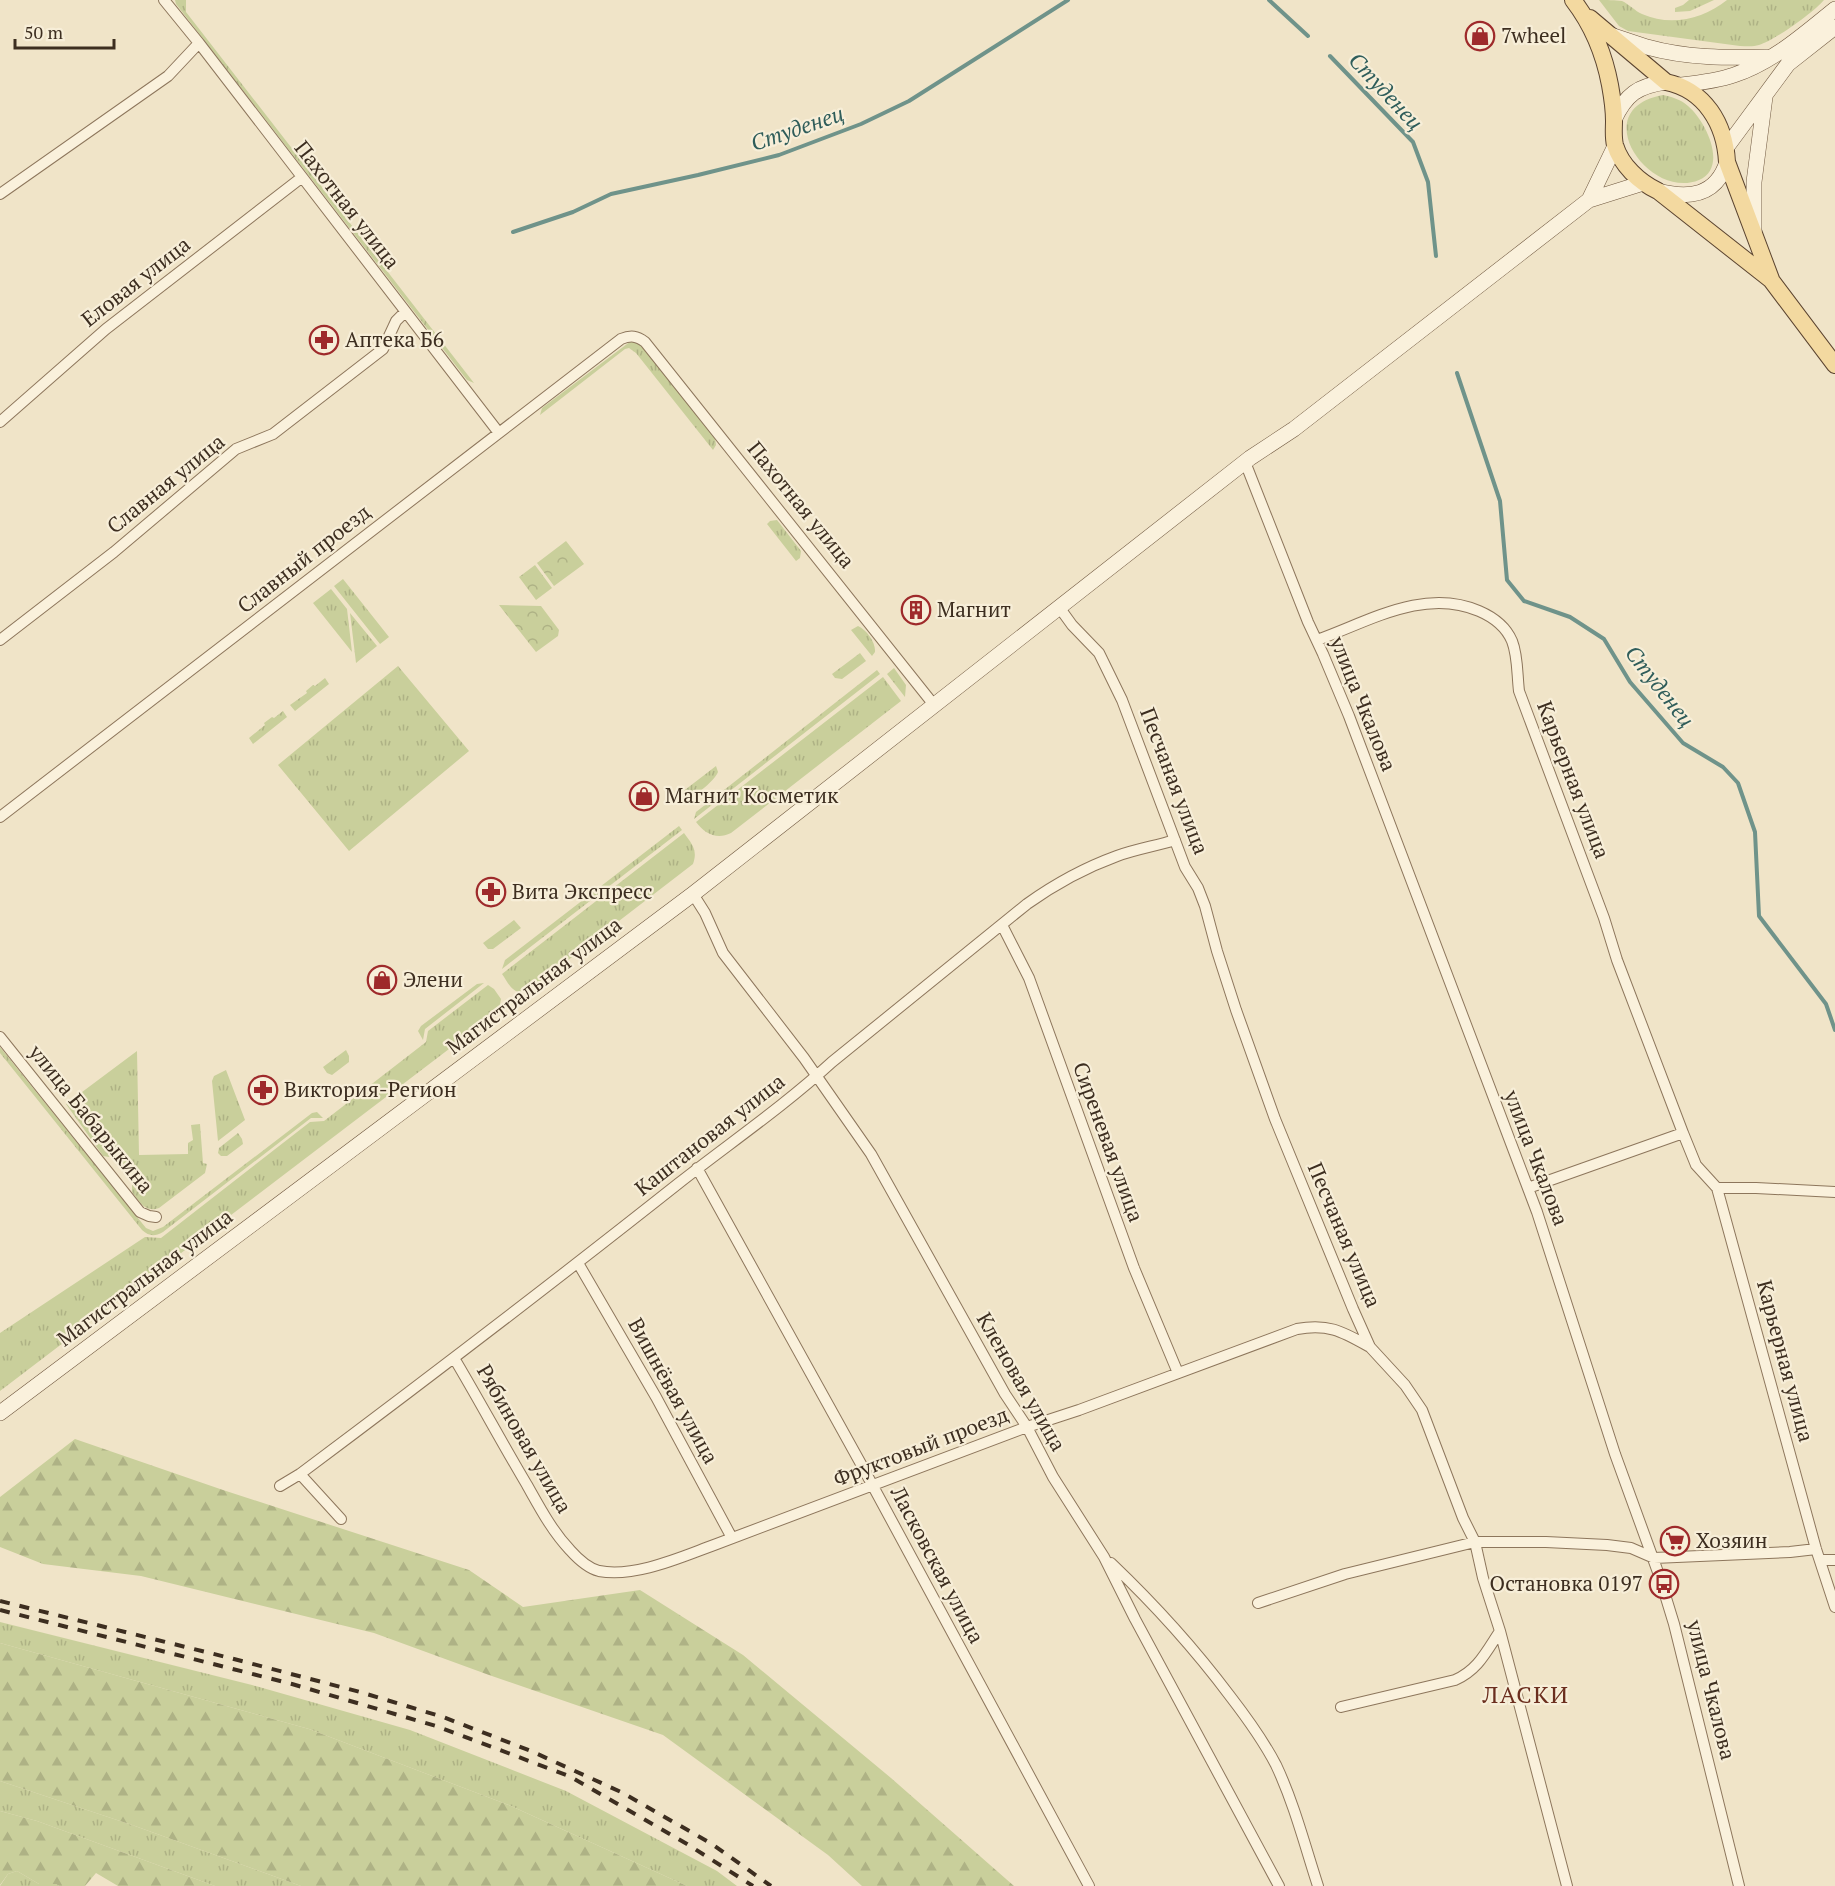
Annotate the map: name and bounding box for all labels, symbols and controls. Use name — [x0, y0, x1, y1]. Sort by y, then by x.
scale bar — [15, 12, 114, 50]
text: 50 m — [24, 20, 64, 44]
shop icon: 7wheel — [1464, 20, 1496, 52]
place label: 7wheel — [1501, 21, 1566, 49]
water label: Студенец — [1343, 45, 1430, 136]
water label: Студенец — [746, 98, 847, 157]
street label: Пахотная улица — [289, 134, 407, 275]
street label: Еловая улица — [75, 230, 196, 333]
pharmacy icon: Аптека Б6 — [308, 324, 340, 356]
place label: Аптека Б6 — [345, 325, 444, 353]
street label: Славная улица — [101, 427, 230, 539]
street label: Пахотная улица — [742, 435, 862, 574]
street label: Славный проезд — [231, 497, 376, 619]
building icon: Магнит — [900, 594, 932, 626]
place label: Магнит — [937, 595, 1011, 623]
street label: улица Чкалова — [1324, 631, 1404, 776]
water label: Студенец — [1619, 639, 1702, 733]
street label: Карьерная улица — [1531, 697, 1617, 863]
street label: Песчаная улица — [1134, 703, 1216, 858]
shop icon: Магнит Косметик — [628, 780, 660, 812]
place label: Магнит Косметик — [665, 781, 839, 809]
pharmacy icon: Вита Экспресс — [475, 876, 507, 908]
place label: Вита Экспресс — [512, 877, 653, 905]
street label: Магистральная улица — [440, 910, 627, 1060]
shop icon: Элени — [366, 964, 398, 996]
place label: Элени — [403, 965, 463, 993]
street label: улица Бабарыкина — [23, 1038, 161, 1199]
street label: Сиреневая улица — [1067, 1058, 1151, 1226]
street label: Каштановая улица — [629, 1067, 790, 1202]
pharmacy icon: Виктория-Регион — [247, 1074, 279, 1106]
place label: Виктория-Регион — [284, 1075, 457, 1103]
street label: улица Чкалова — [1498, 1085, 1576, 1230]
street label: Песчаная улица — [1302, 1158, 1388, 1312]
street label: Магистральная улица — [51, 1202, 238, 1352]
street label: Карьерная улица — [1751, 1277, 1821, 1445]
street label: Кленовая улица — [971, 1307, 1073, 1456]
street label: Вишнёвая улица — [622, 1313, 726, 1469]
street label: Рябиновая улица — [471, 1359, 579, 1518]
street label: Фруктовый проезд — [829, 1400, 1012, 1492]
street label: Ласковская улица — [884, 1480, 991, 1648]
supermarket icon: Хозяин — [1659, 1525, 1691, 1557]
place label: Хозяин — [1696, 1526, 1768, 1554]
bus stop icon: Остановка 0197 — [1648, 1568, 1680, 1600]
place label: Остановка 0197 — [1490, 1569, 1643, 1597]
street label: улица Чкалова — [1681, 1616, 1743, 1763]
district label: ЛАСКИ — [1481, 1678, 1570, 1710]

